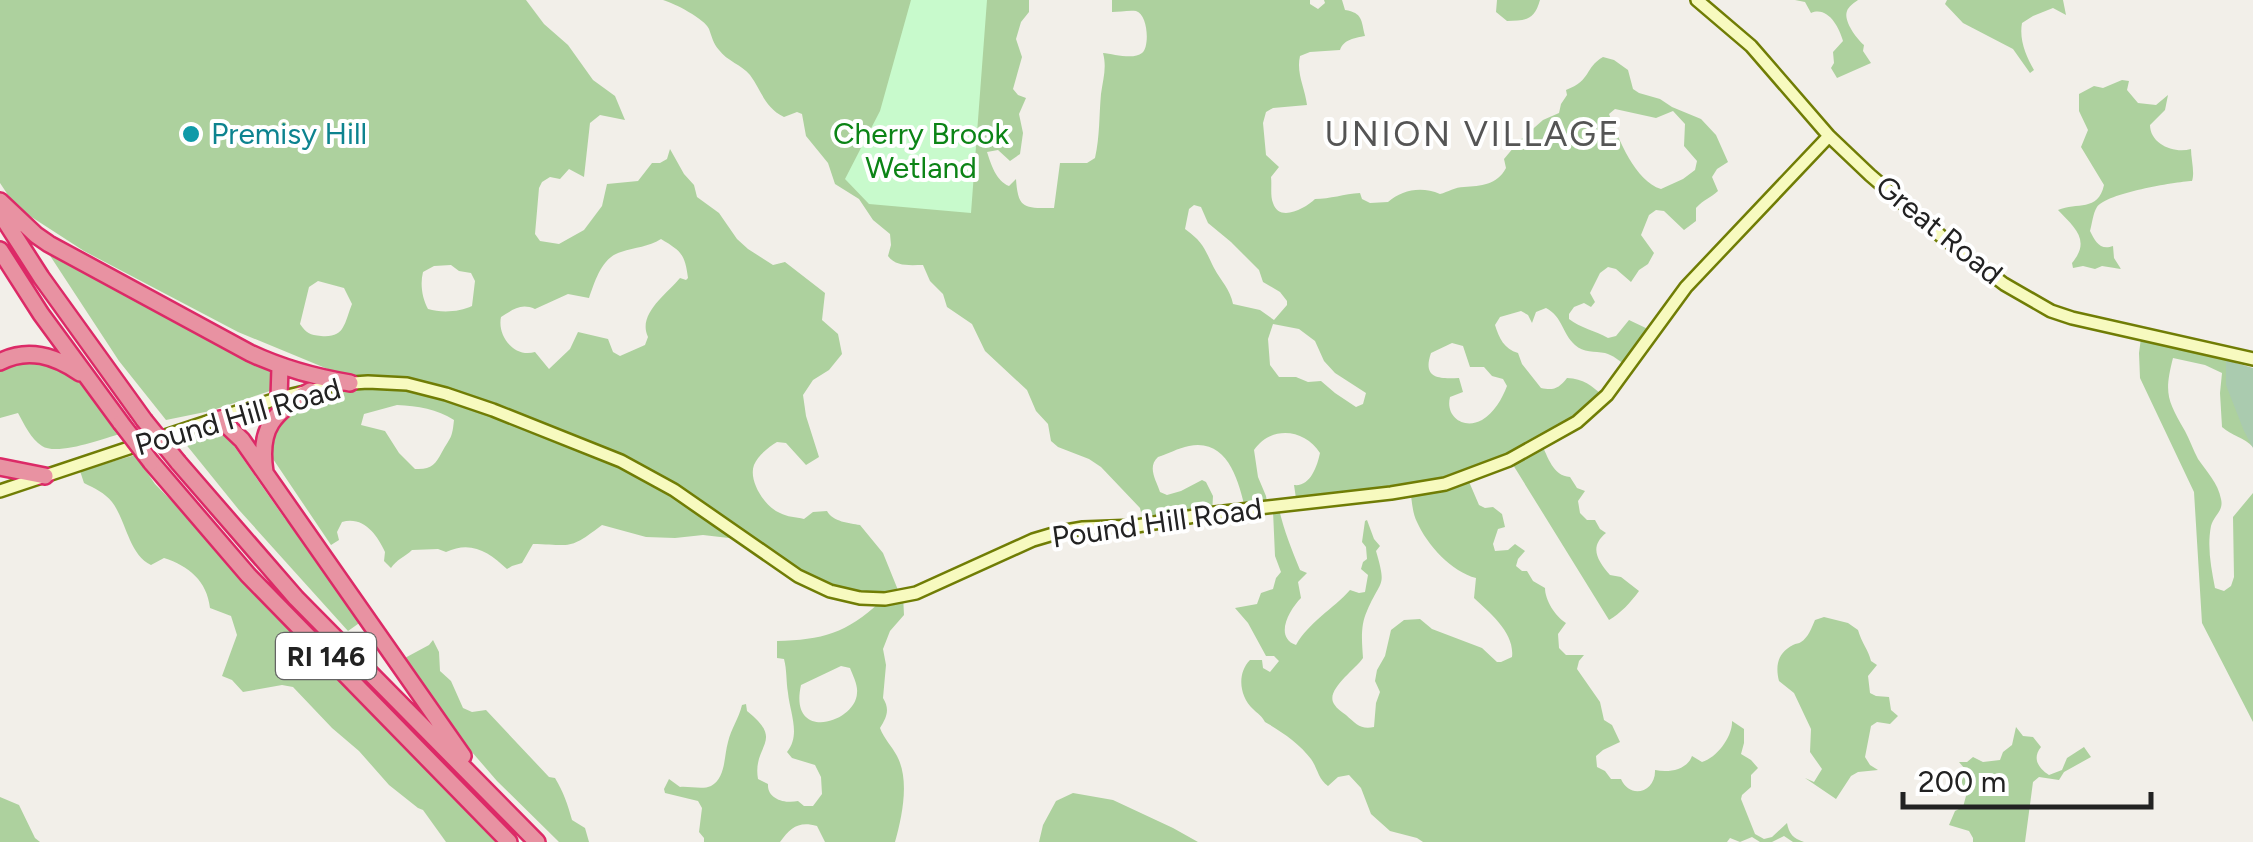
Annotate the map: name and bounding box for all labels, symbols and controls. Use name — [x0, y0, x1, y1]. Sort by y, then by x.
district label: UNION VILLAGE — [1325, 113, 1622, 155]
place label: Premisy Hill — [211, 115, 367, 152]
park label: Cherry Brook Wetland — [833, 115, 1009, 186]
marker: Premisy Hill — [180, 123, 202, 145]
street label: Great Road — [1868, 167, 2010, 292]
street label: Pound Hill Road — [131, 370, 345, 464]
street label: Pound Hill Road — [1049, 489, 1265, 556]
road number: RI 146 — [276, 633, 376, 679]
scale bar — [1903, 747, 2150, 809]
text: 200 m — [1918, 763, 2006, 800]

